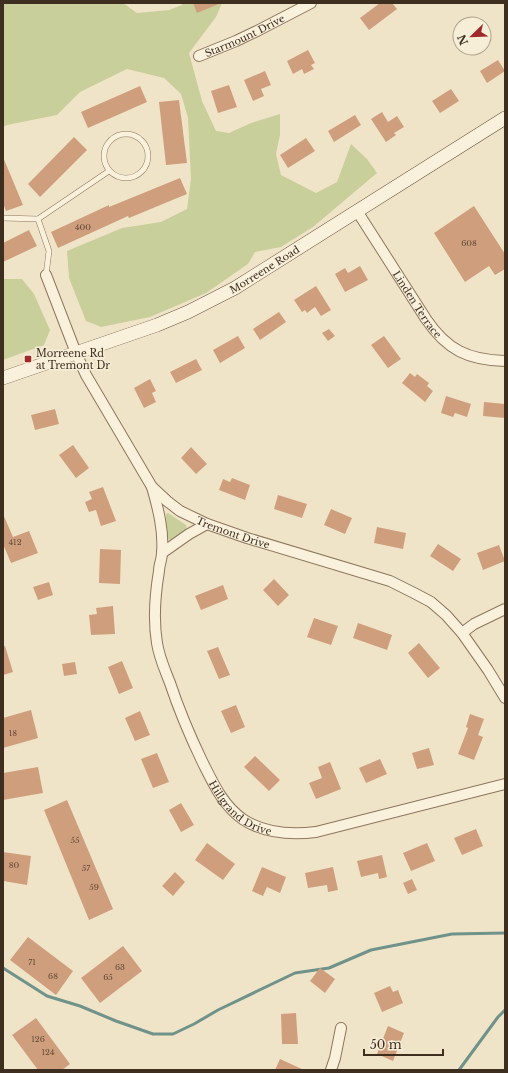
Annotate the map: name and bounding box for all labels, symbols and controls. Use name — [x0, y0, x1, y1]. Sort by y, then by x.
street label: Starmount Drive — [203, 11, 287, 60]
north arrow — [452, 16, 492, 56]
text: N — [454, 32, 471, 47]
house number: 400 — [75, 222, 91, 232]
house number: 608 — [461, 238, 477, 248]
street label: Morreene Road — [227, 242, 302, 296]
street label: Linden Terrace — [390, 268, 445, 341]
place label: Morreene Rd at Tremont Dr — [36, 347, 110, 372]
marker: Morreene Rd at Tremont Dr — [23, 354, 33, 364]
street label: Tremont Drive — [194, 513, 272, 551]
house number: 412 — [8, 537, 22, 547]
house number: 18 — [9, 728, 17, 738]
street label: Hillgrand Drive — [206, 778, 273, 838]
house number: 55 — [70, 835, 80, 845]
house number: 80 — [9, 860, 20, 870]
house number: 57 — [82, 863, 91, 873]
house number: 59 — [89, 882, 99, 892]
house number: 71 — [28, 957, 36, 967]
house number: 63 — [115, 962, 125, 972]
house number: 68 — [48, 971, 58, 981]
house number: 65 — [103, 972, 113, 982]
scale bar — [364, 1031, 443, 1057]
house number: 126 — [31, 1034, 45, 1044]
text: 50 m — [370, 1037, 402, 1052]
house number: 124 — [41, 1047, 55, 1057]

